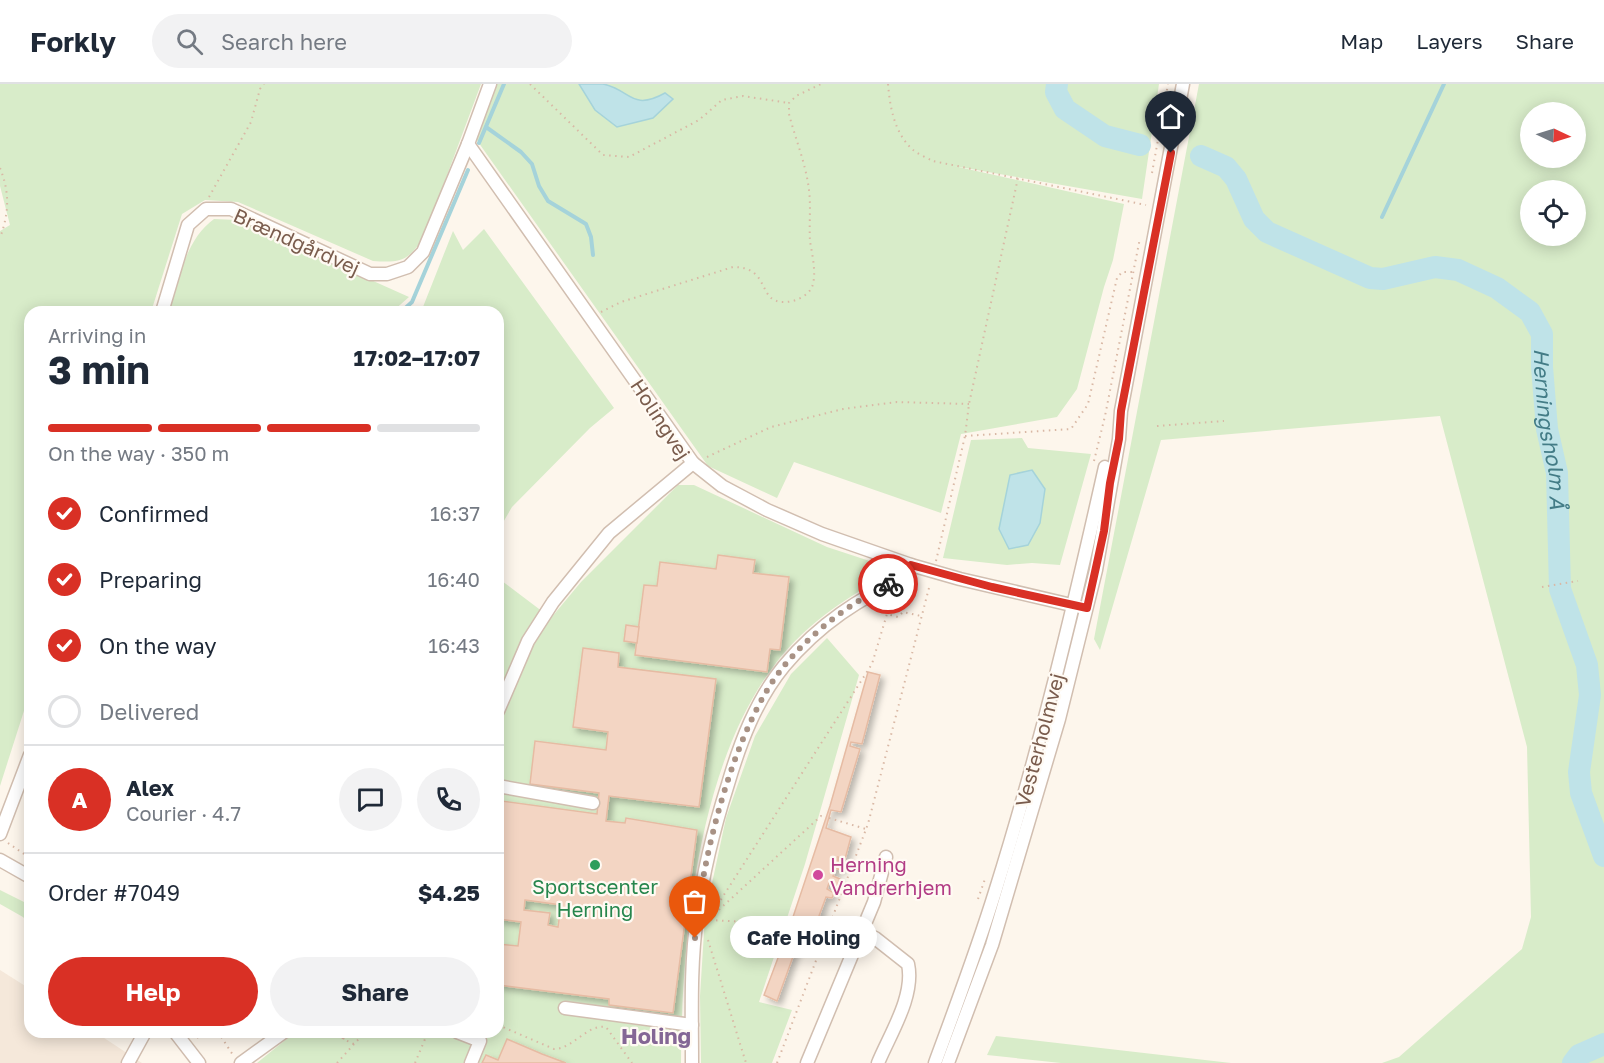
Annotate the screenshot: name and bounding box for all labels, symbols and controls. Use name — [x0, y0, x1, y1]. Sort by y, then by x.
search box — [152, 14, 572, 68]
text: Forkly — [30, 25, 116, 58]
icon: search — [173, 25, 206, 58]
text: Search here — [221, 28, 347, 55]
text: Map — [1340, 28, 1383, 54]
text: Layers — [1416, 28, 1483, 54]
text: Share — [1516, 28, 1574, 54]
pin — [1145, 91, 1196, 153]
icon: home — [1154, 100, 1187, 133]
north arrow — [1520, 102, 1586, 168]
map controls — [1520, 102, 1586, 246]
button: locate — [1520, 180, 1586, 246]
street label: Brændgårdvej — [230, 202, 364, 280]
text: Arriving in — [48, 323, 146, 347]
text: 17:02–17:07 — [354, 344, 480, 371]
text: 3 min — [48, 346, 150, 393]
water label: Herningsholm Å — [1529, 349, 1571, 511]
street label: Holingvej — [626, 374, 696, 464]
text: On the way · 350 m — [48, 441, 229, 465]
icon: check — [48, 497, 81, 530]
text: Confirmed — [99, 500, 209, 527]
text: 16:37 — [430, 501, 480, 525]
courier — [858, 554, 918, 614]
icon: check — [48, 563, 81, 596]
text: Preparing — [99, 566, 202, 593]
text: 16:40 — [428, 567, 480, 591]
icon: bike — [872, 568, 905, 601]
icon: check — [48, 629, 81, 662]
text: On the way — [99, 632, 217, 659]
text: 16:43 — [428, 633, 480, 657]
street label: Vesterholmvej — [1010, 670, 1068, 810]
text: Delivered — [99, 698, 199, 725]
button: chat — [339, 768, 402, 831]
button: phone — [417, 768, 480, 831]
text: Alex — [126, 774, 174, 801]
text: A — [72, 786, 87, 813]
text: Courier · 4.7 — [126, 801, 241, 825]
place label: Herning Vandrerhjem — [830, 852, 952, 899]
marker: Sportscenter Herning — [588, 858, 602, 872]
marker: Herning Vandrerhjem — [811, 868, 825, 882]
place label: Sportscenter Herning — [532, 874, 658, 921]
pin — [669, 876, 720, 938]
text: Order #7049 — [48, 879, 180, 906]
text: $4.25 — [418, 879, 480, 906]
icon: bag — [678, 885, 711, 918]
callout: Cafe Holing — [731, 917, 878, 959]
text: Cafe Holing — [747, 925, 860, 949]
button: Help — [48, 957, 258, 1026]
button: Share — [270, 957, 480, 1026]
district label: Holing — [621, 1022, 691, 1049]

